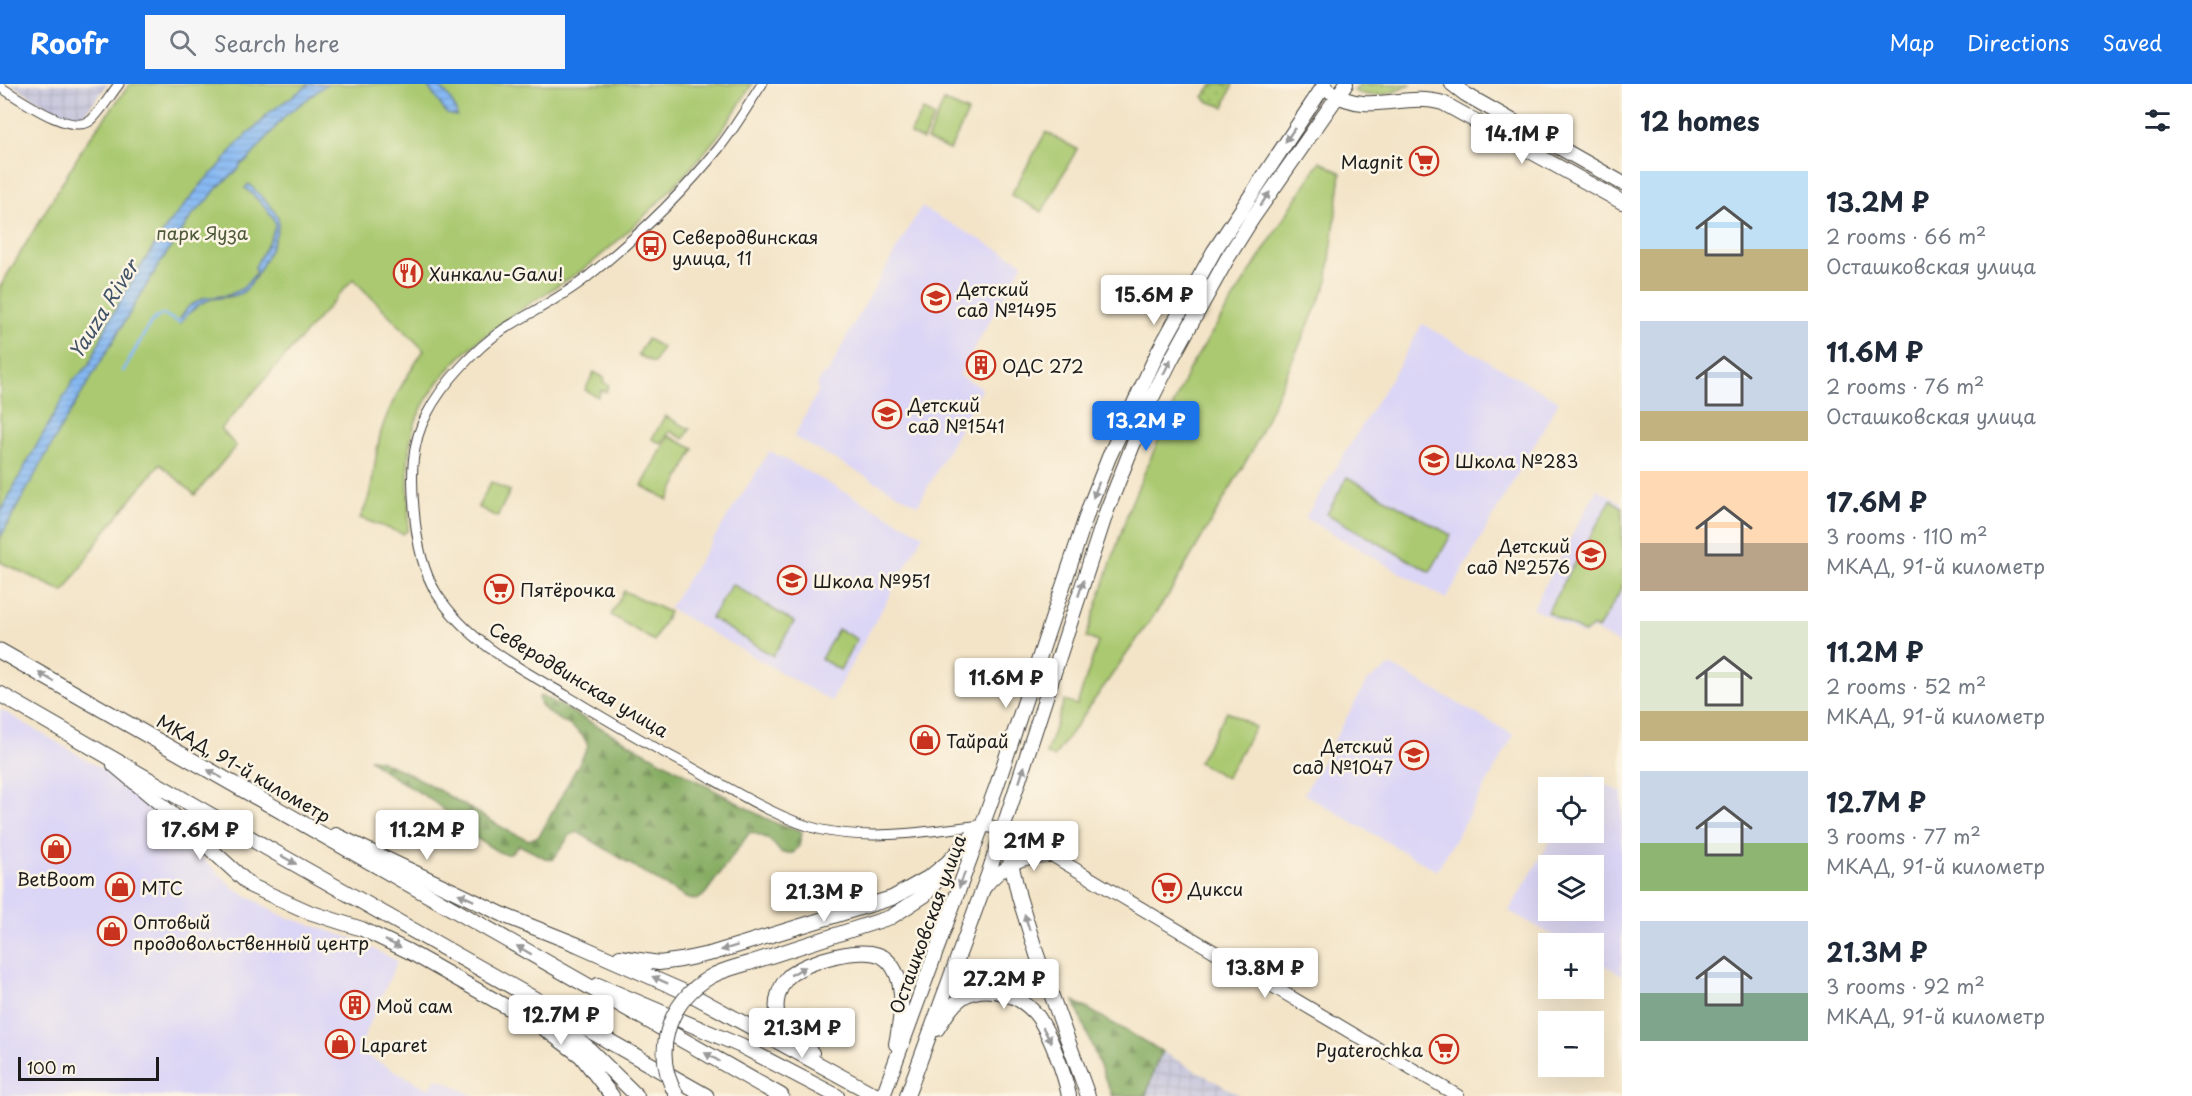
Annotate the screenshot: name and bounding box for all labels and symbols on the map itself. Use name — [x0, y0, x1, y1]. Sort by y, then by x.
pin: 14.1M ₽ — [1467, 114, 1577, 165]
one-way arrow — [1284, 127, 1296, 143]
supermarket icon: Magnit — [1408, 145, 1440, 177]
place label: Magnit — [1341, 148, 1403, 175]
one-way arrow — [1259, 191, 1270, 207]
park label: парк Яуза — [156, 219, 249, 246]
place label: Северодвинская улица, 11 — [672, 223, 819, 271]
bus stop icon: Северодвинская улица, 11 — [635, 230, 667, 262]
water label: Yauza River — [61, 251, 147, 364]
restaurant icon: Хинкали-Gали! — [392, 257, 424, 289]
place label: Хинкали-Gали! — [429, 260, 563, 287]
place label: Детский сад №1495 — [956, 275, 1057, 323]
pin: 15.6M ₽ — [1099, 275, 1209, 326]
school or university icon: Детский сад №1495 — [920, 282, 952, 314]
building icon: ОДС 272 — [965, 349, 997, 381]
place label: ОДС 272 — [1002, 352, 1084, 379]
one-way arrow — [1163, 359, 1172, 376]
place label: Детский сад №1541 — [907, 391, 1005, 439]
school or university icon: Детский сад №1541 — [871, 398, 903, 430]
pin: 13.2M ₽ — [1091, 401, 1201, 452]
school or university icon: Школа №283 — [1418, 444, 1450, 476]
place label: Школа №283 — [1455, 447, 1578, 474]
one-way arrow — [1091, 481, 1100, 499]
place label: Детский сад №2576 — [1467, 532, 1570, 580]
school or university icon: Детский сад №2576 — [1575, 539, 1607, 571]
school or university icon: Школа №951 — [776, 564, 808, 596]
place label: Школа №951 — [813, 567, 931, 594]
supermarket icon: Пятёрочка — [483, 573, 515, 605]
place label: Пятёрочка — [520, 576, 616, 603]
one-way arrow — [1077, 579, 1086, 597]
street label: Северодвинская улица — [484, 615, 675, 744]
pin: 11.6M ₽ — [951, 658, 1061, 709]
one-way arrow — [37, 672, 54, 682]
street label: МКАД, 91-й километр — [152, 707, 336, 829]
shop icon: Тайрай — [909, 724, 941, 756]
place label: Тайрай — [946, 727, 1009, 754]
place label: Детский сад №1047 — [1292, 732, 1393, 780]
school or university icon: Детский сад №1047 — [1398, 739, 1430, 771]
one-way arrow — [1018, 765, 1027, 783]
one-way arrow — [207, 769, 224, 779]
pin: 17.6M ₽ — [145, 810, 255, 861]
pin: 11.2M ₽ — [372, 810, 482, 861]
pin: 21M ₽ — [992, 821, 1076, 872]
street label: Осташковская улица — [882, 830, 972, 1017]
shop icon: BetBoom — [40, 833, 72, 865]
one-way arrow — [281, 855, 297, 866]
place label: BetBoom — [17, 865, 95, 892]
shop icon: МТС — [104, 871, 136, 903]
one-way arrow — [957, 871, 966, 889]
pin: 21.3M ₽ — [769, 872, 879, 923]
supermarket icon: Дикси — [1151, 872, 1183, 904]
place label: МТС — [141, 874, 183, 901]
place label: Дикси — [1187, 875, 1243, 902]
one-way arrow — [457, 892, 474, 901]
place label: Оптовый продовольственный центр — [133, 908, 369, 956]
one-way arrow — [1022, 913, 1031, 931]
shop icon: Оптовый продовольственный центр — [96, 915, 128, 947]
one-way arrow — [385, 940, 402, 949]
one-way arrow — [720, 944, 738, 953]
one-way arrow — [516, 945, 533, 955]
pin: 13.8M ₽ — [1210, 948, 1320, 999]
pin: 27.2M ₽ — [949, 959, 1059, 1010]
one-way arrow — [790, 966, 807, 976]
one-way arrow — [652, 976, 669, 985]
building icon: Мой сам — [339, 989, 371, 1021]
place label: Мой сам — [376, 992, 453, 1019]
pin: 12.7M ₽ — [506, 995, 616, 1046]
pin: 21.3M ₽ — [747, 1008, 857, 1059]
one-way arrow — [1042, 1027, 1052, 1044]
shop icon: Laparet — [324, 1028, 356, 1060]
place label: Laparet — [361, 1031, 427, 1058]
supermarket icon: Pyaterochka — [1428, 1033, 1460, 1065]
place label: Pyaterochka — [1316, 1036, 1424, 1063]
one-way arrow — [703, 1052, 720, 1062]
scale bar — [18, 1054, 159, 1082]

